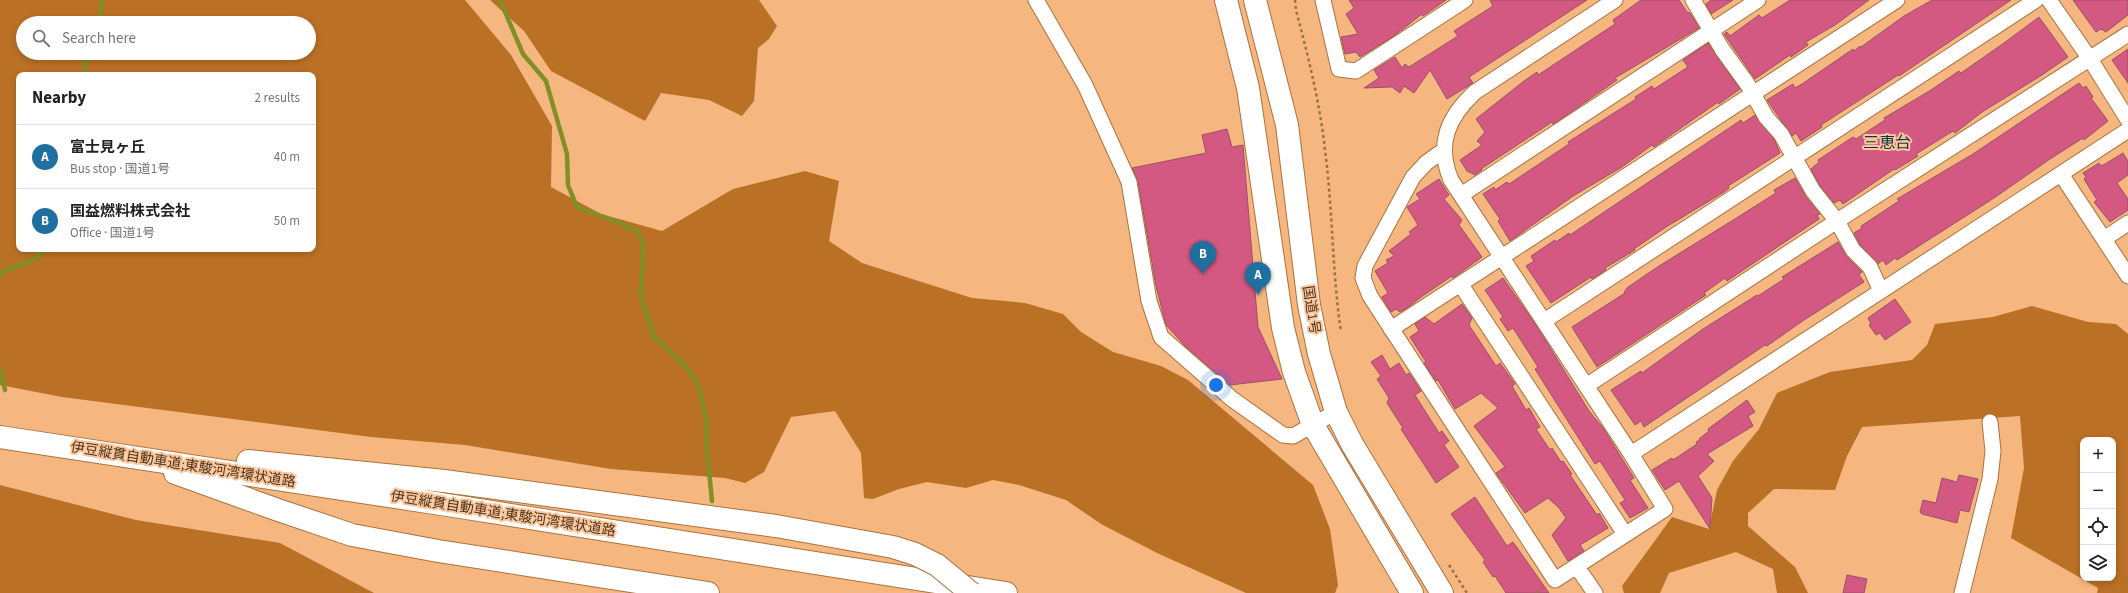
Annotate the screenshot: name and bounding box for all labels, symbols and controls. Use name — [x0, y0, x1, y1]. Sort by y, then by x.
search box — [16, 16, 316, 60]
icon: search — [30, 27, 52, 49]
text: Search here — [62, 28, 136, 49]
text: Nearby — [32, 86, 86, 110]
text: 2 results — [255, 89, 300, 107]
district label: 三恵台 — [1863, 132, 1911, 154]
text: 富士見ヶ丘 — [70, 137, 145, 158]
text: A — [41, 148, 49, 166]
text: 40 m — [274, 148, 300, 166]
text: Bus stop · 国道1号 — [70, 160, 170, 178]
text: 国益燃料株式会社 — [70, 201, 190, 222]
text: B — [41, 212, 49, 230]
text: 50 m — [274, 212, 300, 230]
text: Office · 国道1号 — [70, 224, 155, 242]
pin: B — [1190, 241, 1216, 274]
pin: A — [1245, 262, 1271, 295]
street label: 国道1号 — [1297, 284, 1325, 336]
your location — [1206, 375, 1226, 395]
street label: 伊豆縦貫自動車道;東駿河湾環状道路 — [69, 437, 297, 493]
map controls — [2080, 437, 2116, 581]
button: + — [2080, 437, 2116, 473]
button: − — [2080, 473, 2116, 509]
street label: 伊豆縦貫自動車道;東駿河湾環状道路 — [389, 486, 617, 542]
button: locate — [2080, 509, 2116, 545]
button: layers — [2080, 545, 2116, 581]

